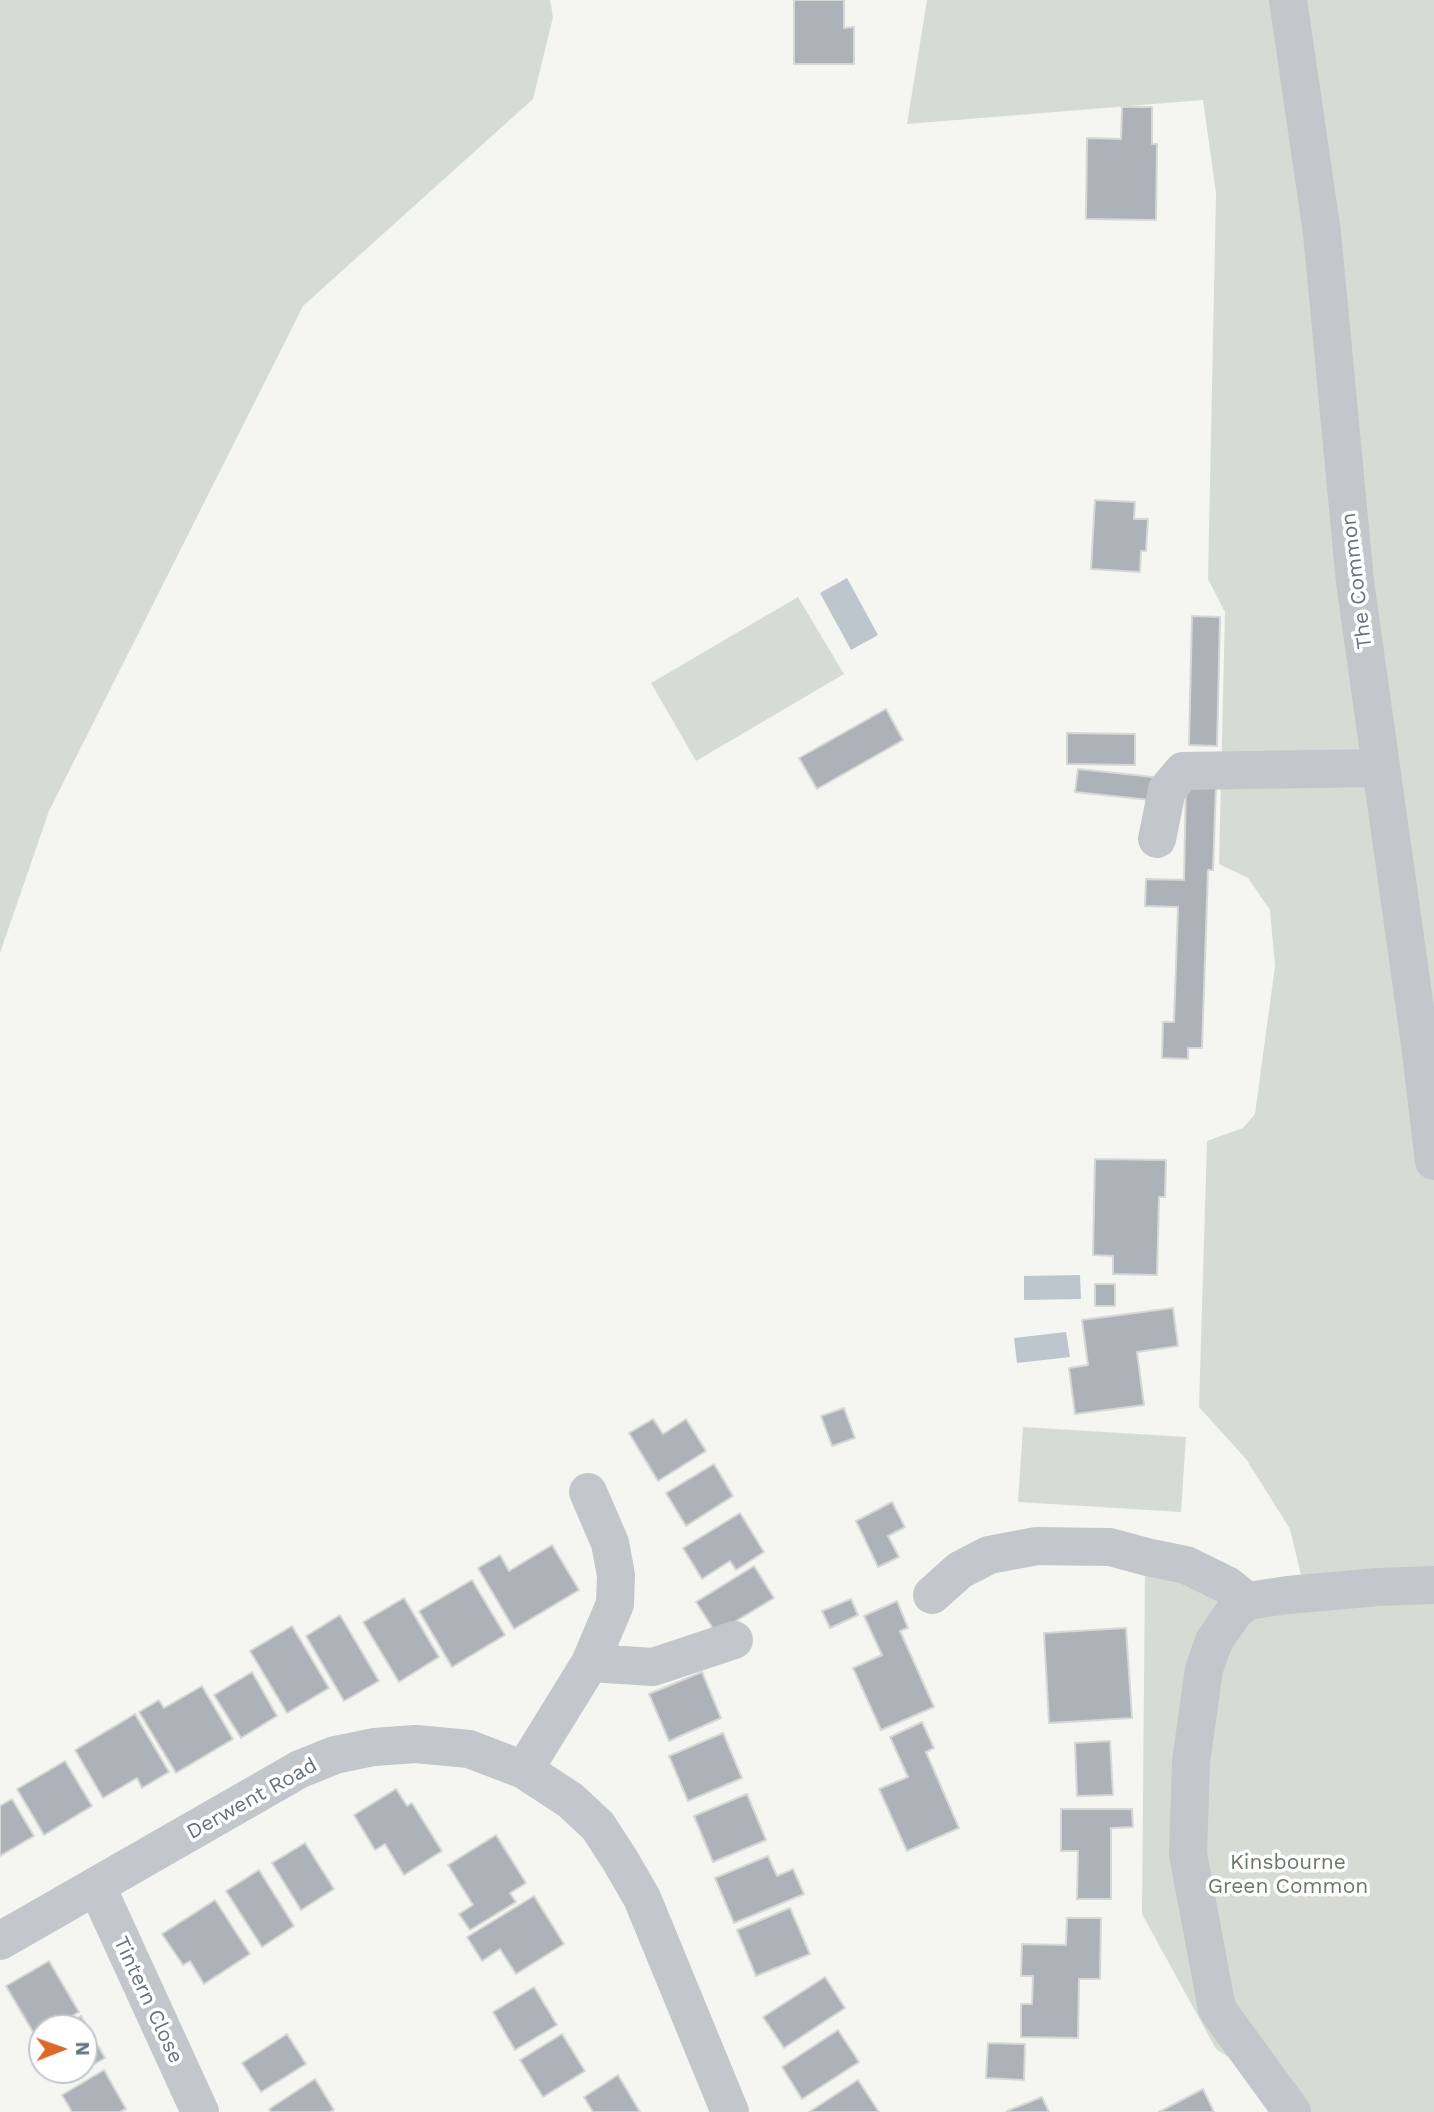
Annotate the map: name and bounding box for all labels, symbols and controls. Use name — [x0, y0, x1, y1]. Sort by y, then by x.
street label: The Common — [1336, 511, 1378, 651]
street label: Derwent Road — [182, 1753, 322, 1845]
park label: Kinsbourne Green Common — [1208, 1850, 1368, 1900]
street label: Tintern Close — [108, 1933, 188, 2067]
north arrow — [28, 2014, 98, 2084]
text: N — [71, 2041, 94, 2056]

